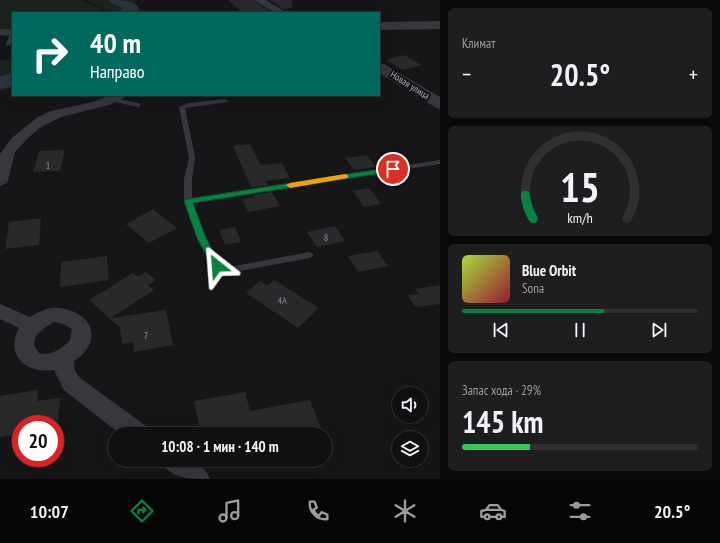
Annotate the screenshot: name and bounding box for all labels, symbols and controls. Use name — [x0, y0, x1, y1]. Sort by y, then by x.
text: 40 m — [90, 24, 141, 61]
icon: right — [24, 28, 76, 80]
text: Климат — [462, 35, 495, 52]
text: 20.5° — [550, 55, 610, 94]
text: Направо — [90, 60, 145, 83]
text: − — [462, 60, 471, 88]
text: + — [689, 60, 698, 88]
street label: Новая улица — [388, 68, 432, 102]
pin — [376, 152, 410, 186]
icon: arrive — [382, 158, 404, 180]
house number: 1 — [46, 159, 50, 172]
text: 15 — [560, 159, 600, 212]
text: km/h — [567, 207, 593, 226]
house number: 8 — [324, 231, 328, 244]
position arrow — [196, 245, 238, 287]
text: Blue Orbit — [522, 261, 576, 280]
text: Sona — [522, 280, 544, 297]
house number: 4А — [277, 294, 287, 307]
icon: previous — [490, 319, 512, 341]
icon: pause — [569, 319, 591, 341]
icon: next — [648, 319, 670, 341]
house number: 7 — [144, 329, 148, 342]
text: Запас хода · 29% — [462, 382, 541, 399]
map controls — [392, 387, 428, 467]
button: sound — [392, 387, 428, 423]
text: 145 km — [462, 402, 543, 441]
speed limit sign: 20 — [12, 415, 64, 467]
button: layers — [392, 431, 428, 467]
text: 10:08 · 1 мин · 140 m — [161, 437, 279, 456]
icon: directions — [128, 497, 156, 525]
icon: music — [216, 497, 244, 525]
icon: phone — [304, 497, 332, 525]
icon: climate — [391, 497, 419, 525]
icon: car — [479, 497, 507, 525]
icon: filters — [566, 497, 594, 525]
text: 10:07 — [30, 500, 69, 523]
text: 20.5° — [654, 500, 690, 523]

